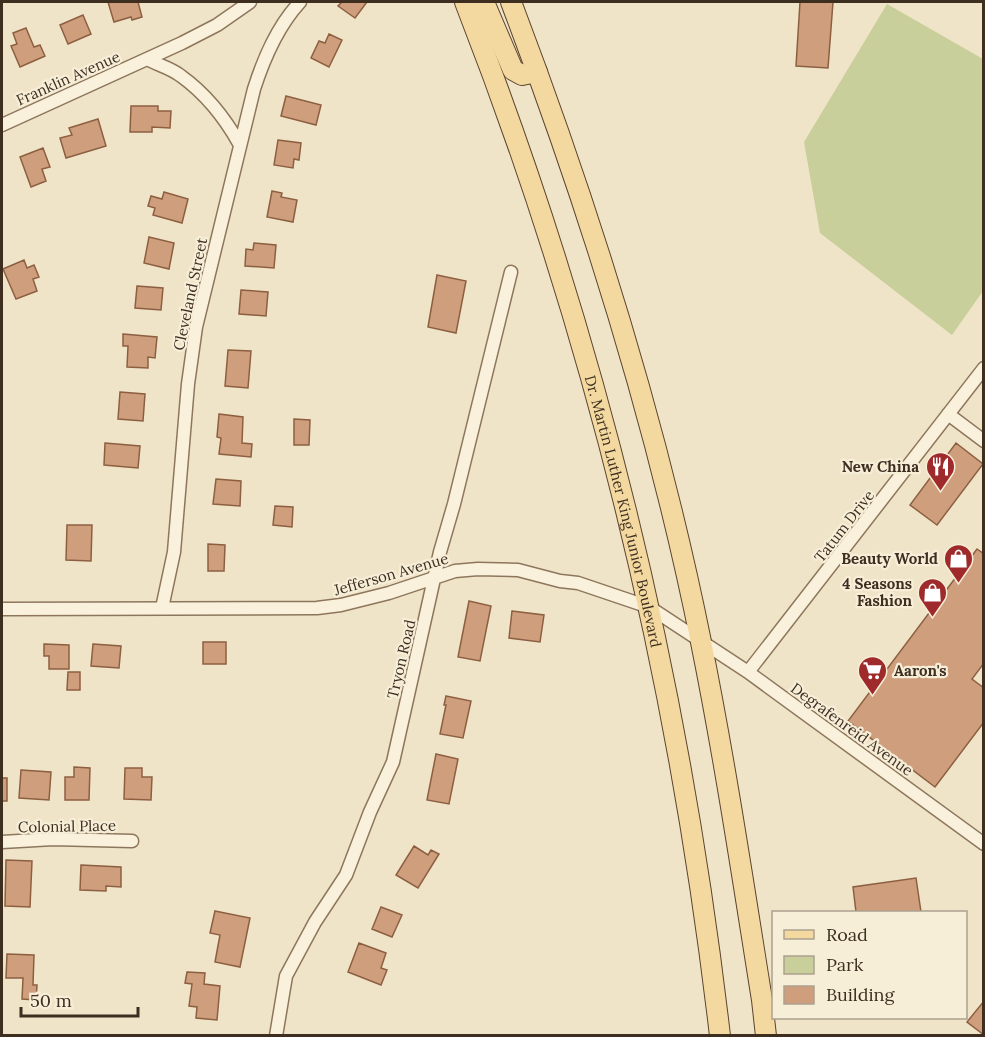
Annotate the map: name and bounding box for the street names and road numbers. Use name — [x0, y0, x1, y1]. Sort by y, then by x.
street label: Franklin Avenue — [13, 47, 123, 109]
street label: Cleveland Street — [169, 236, 211, 352]
street label: Dr. Martin Luther King Junior Boulevard — [581, 373, 666, 649]
street label: Tatum Drive — [810, 486, 878, 566]
street label: Jefferson Avenue — [331, 549, 450, 600]
street label: Tryon Road — [383, 618, 419, 700]
street label: Degrafenreid Avenue — [787, 678, 917, 780]
street label: Colonial Place — [18, 816, 116, 836]

